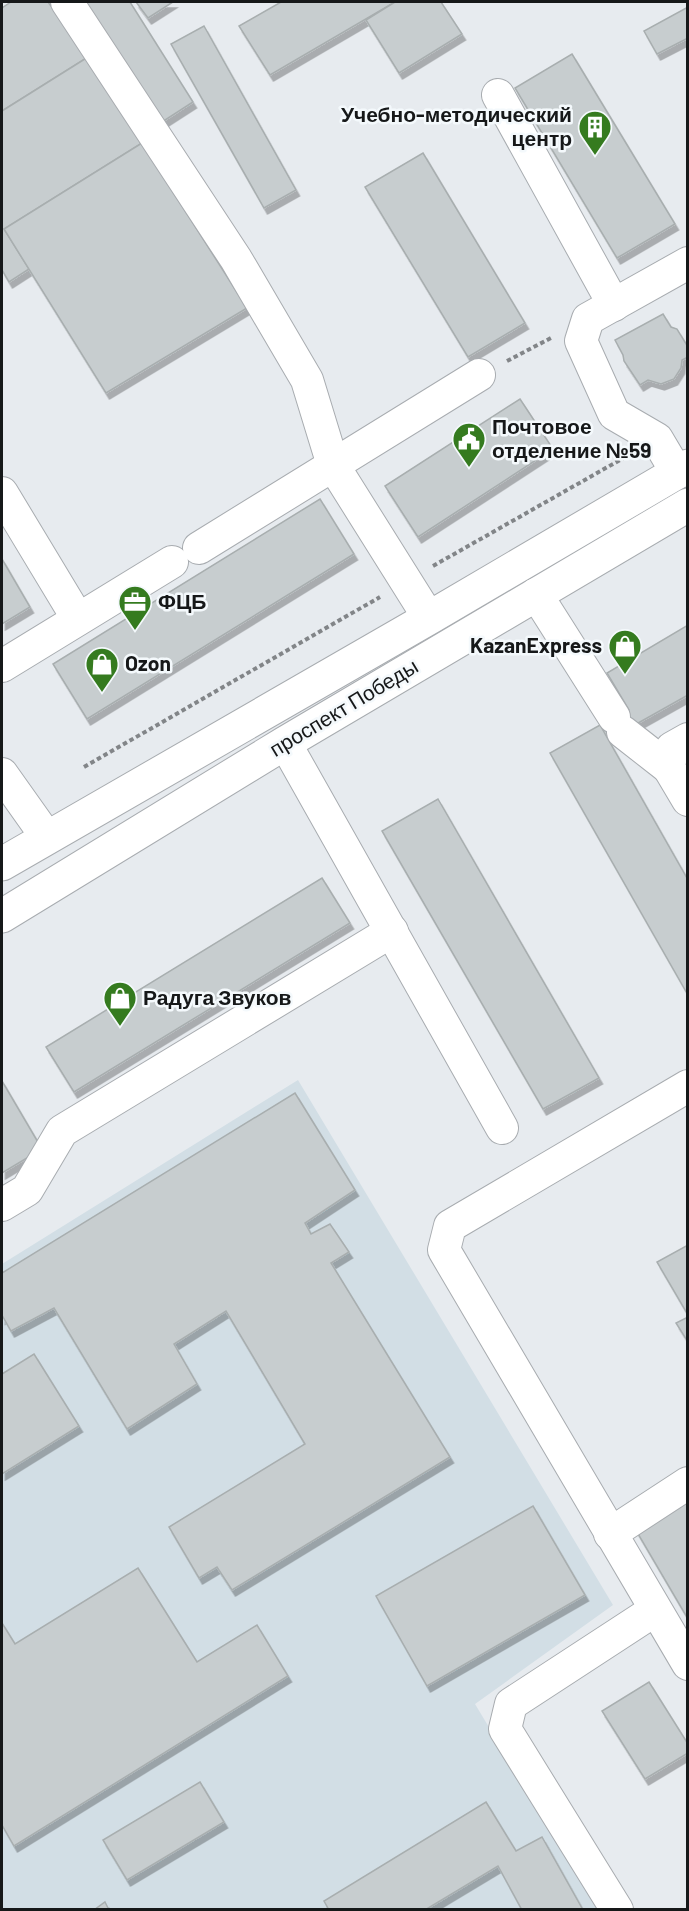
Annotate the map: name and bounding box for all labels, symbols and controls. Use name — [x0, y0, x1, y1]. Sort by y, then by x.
place label: Учебно-методический центр — [341, 101, 572, 150]
building icon: Учебно-методический центр — [577, 109, 613, 156]
place label: Почтовое отделение №59 — [492, 413, 651, 462]
public building icon: Почтовое отделение №59 — [451, 421, 487, 468]
office icon: ФЦБ — [117, 584, 153, 631]
place label: ФЦБ — [158, 588, 206, 613]
shop icon: KazanExpress — [607, 628, 643, 675]
place label: KazanExpress — [470, 632, 602, 657]
shop icon: Ozon — [84, 646, 120, 693]
place label: Ozon — [125, 650, 171, 675]
street label: проспект Победы — [265, 653, 422, 761]
shop icon: Радуга Звуков — [102, 980, 138, 1027]
place label: Радуга Звуков — [143, 984, 292, 1009]

